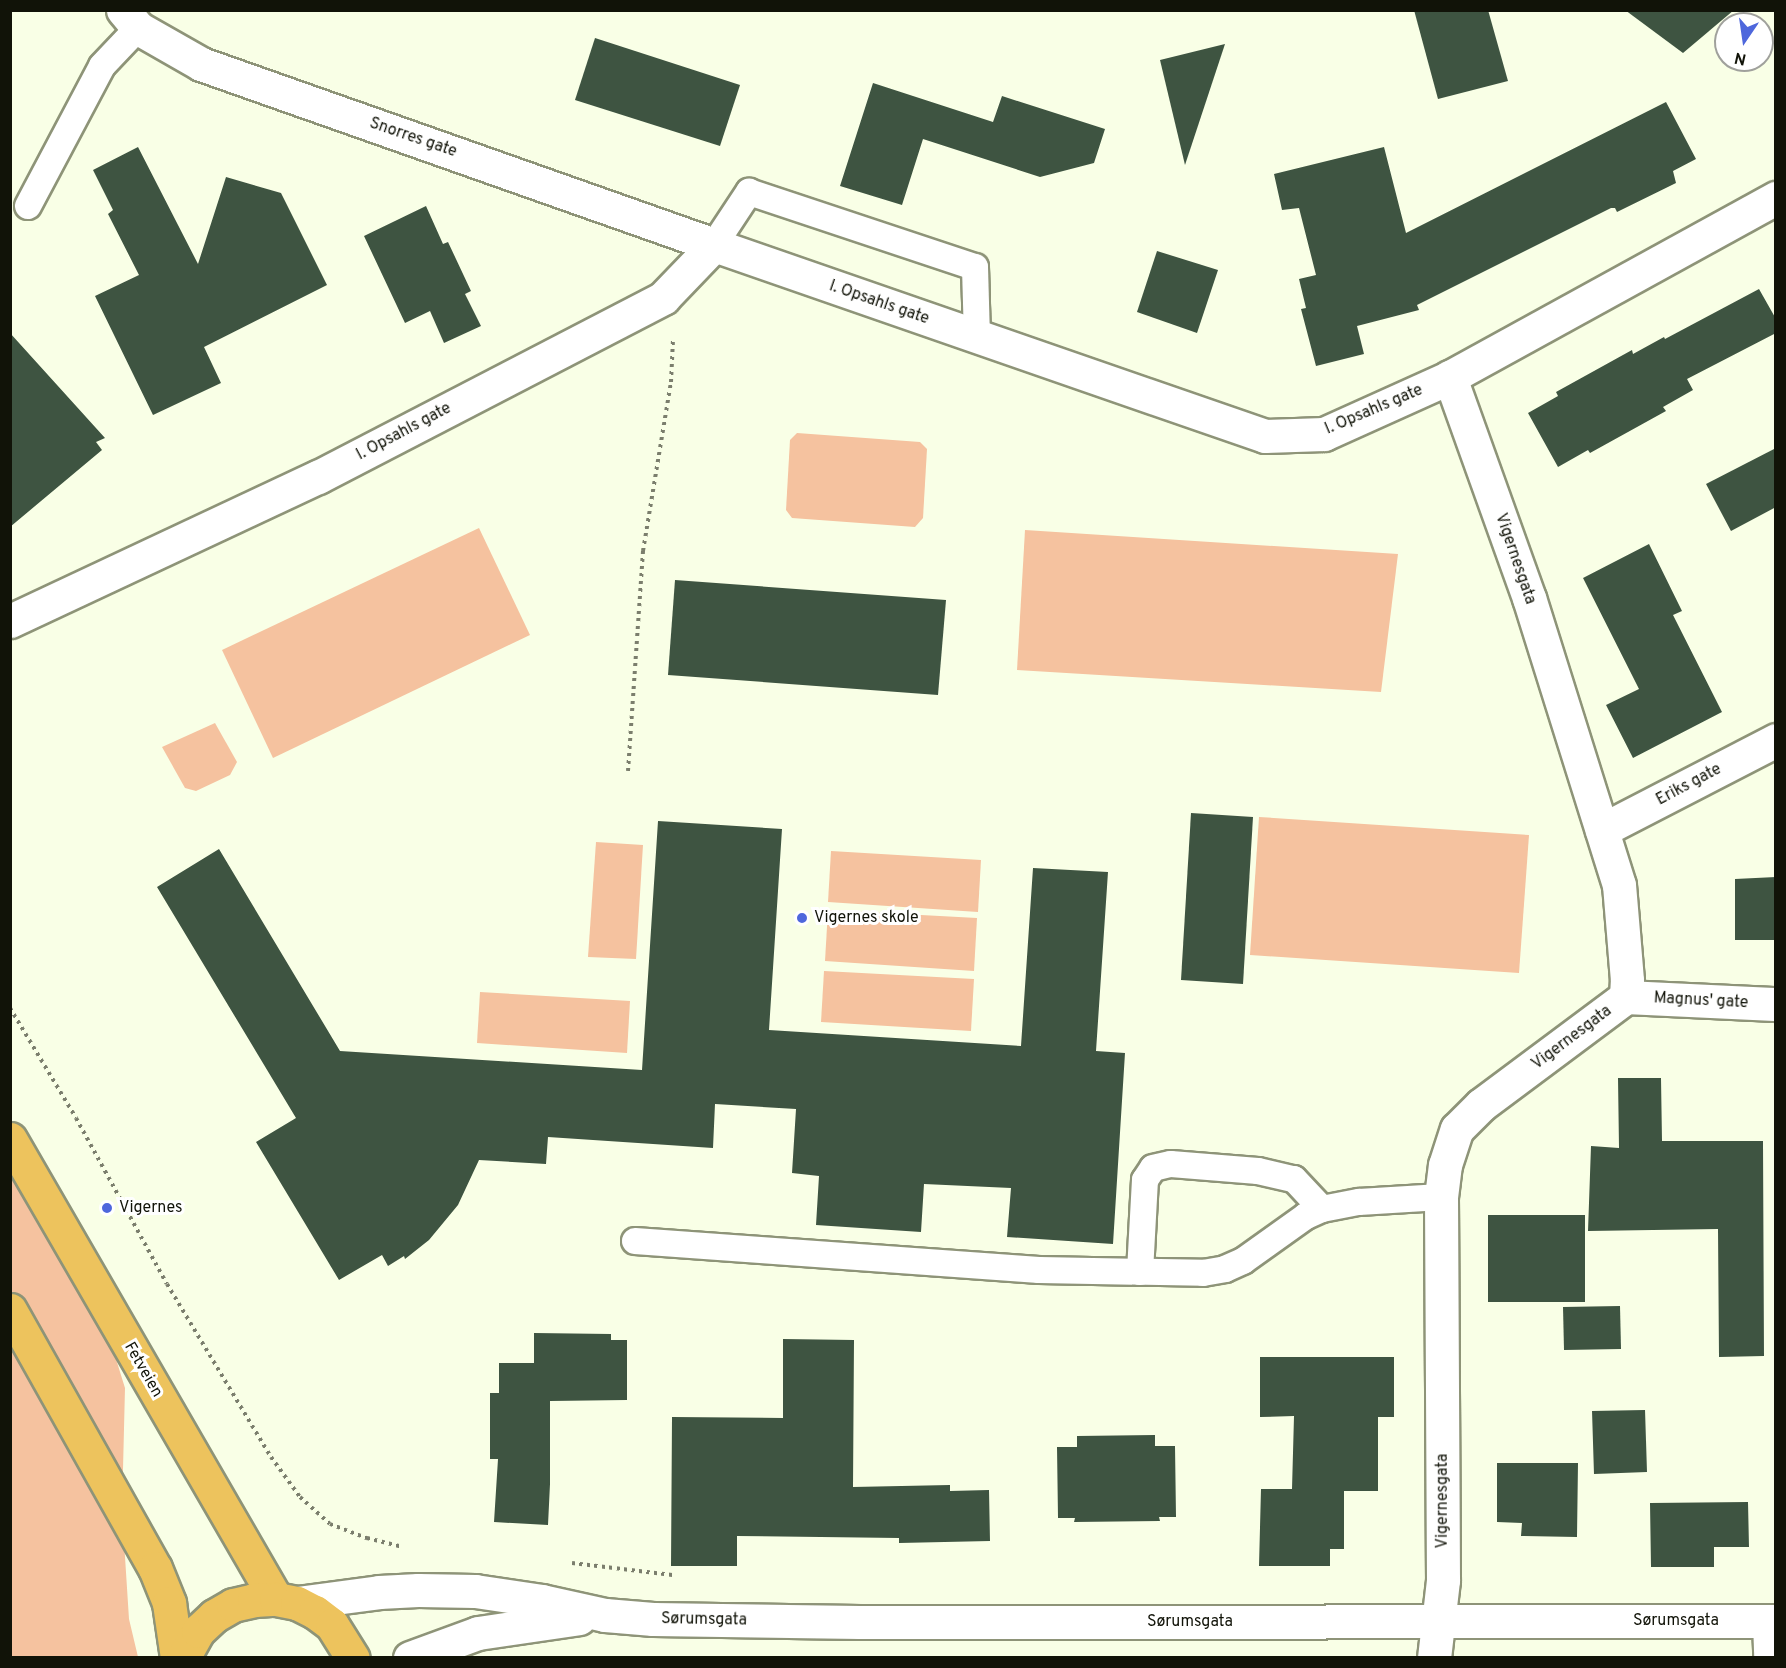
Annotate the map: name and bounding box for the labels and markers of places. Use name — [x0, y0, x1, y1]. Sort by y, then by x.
place label: Vigernes skole — [814, 908, 919, 928]
marker: Vigernes skole — [795, 911, 809, 925]
place label: Vigernes — [119, 1198, 183, 1218]
marker: Vigernes — [100, 1201, 114, 1215]

